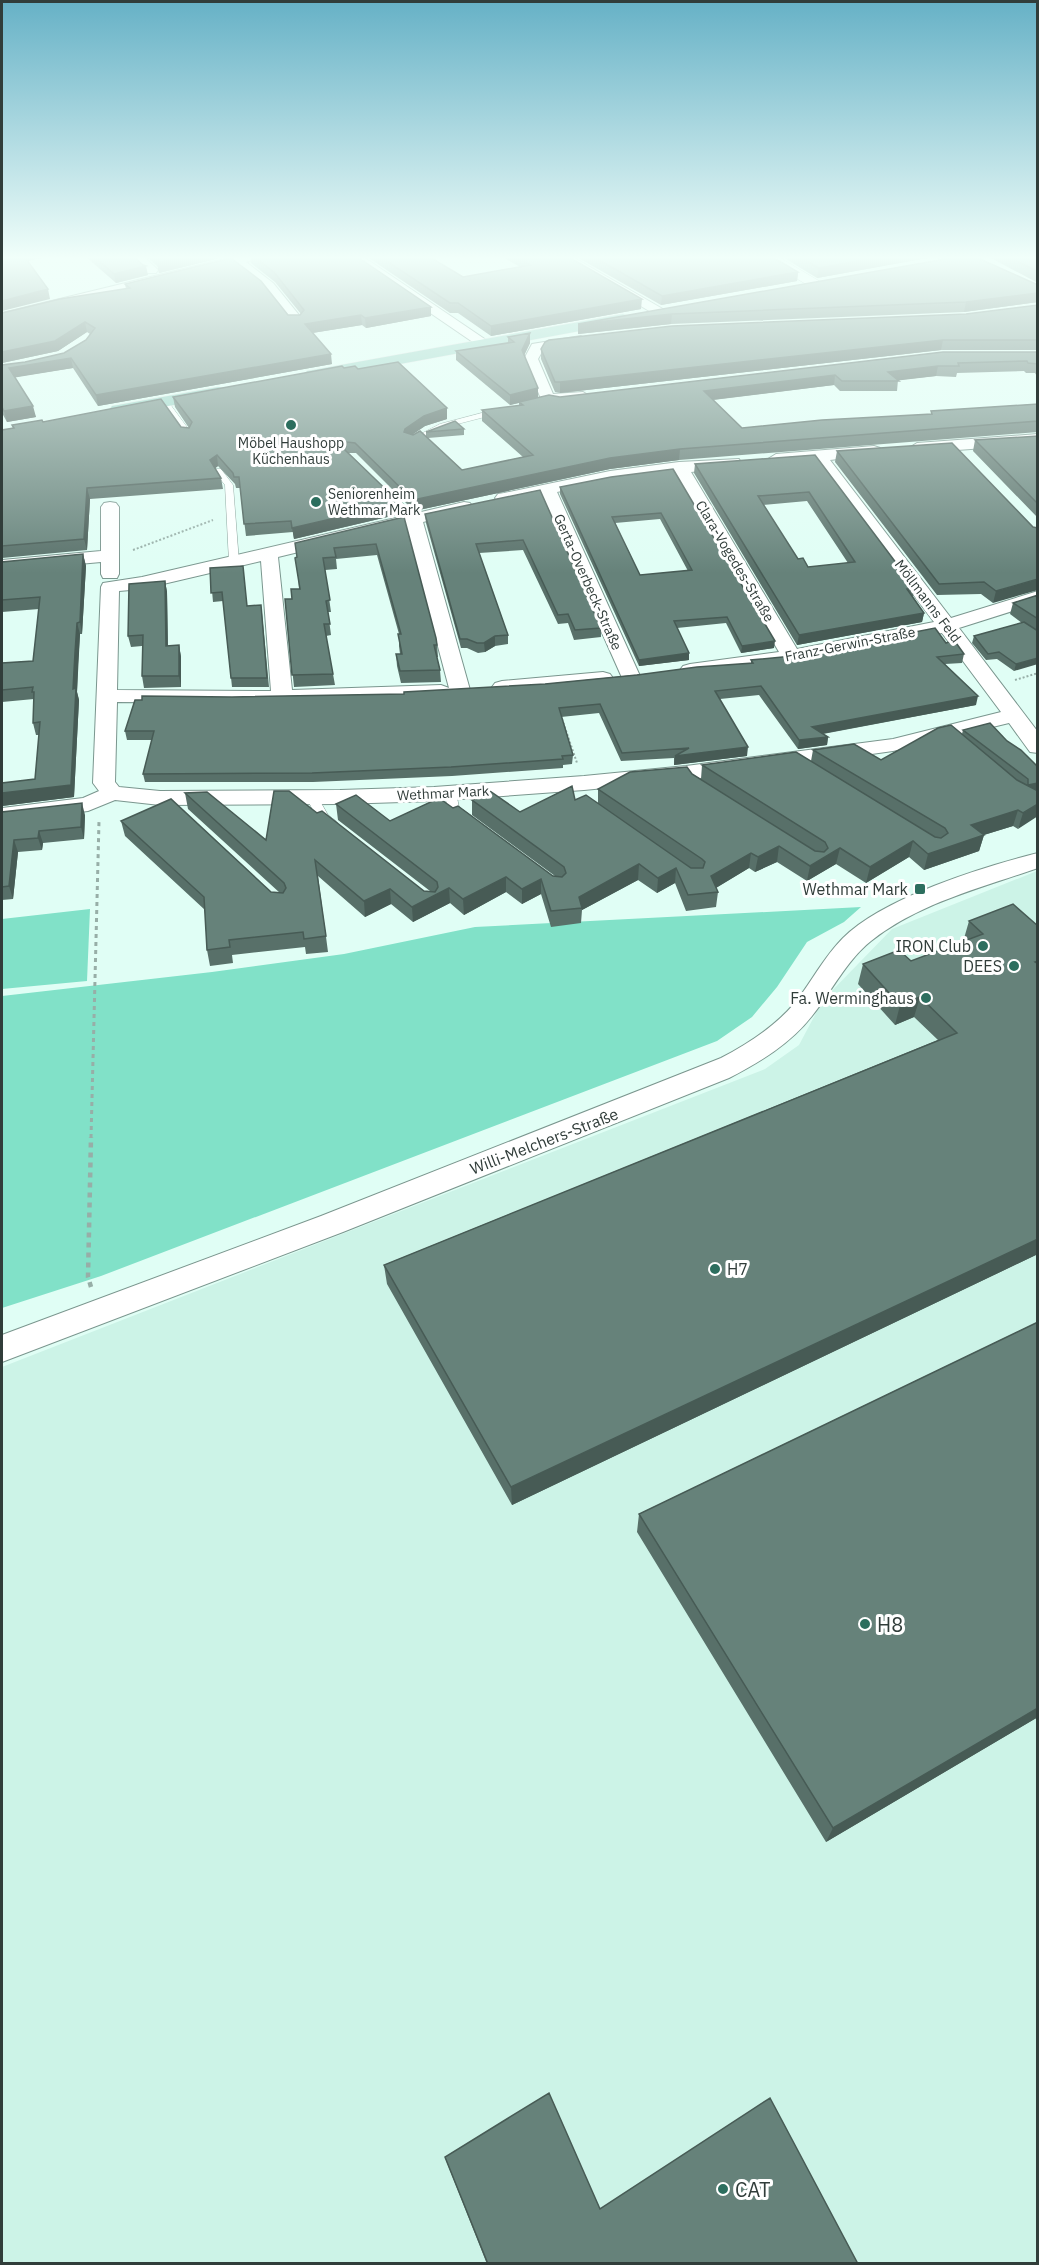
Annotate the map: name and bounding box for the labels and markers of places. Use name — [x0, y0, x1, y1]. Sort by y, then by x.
marker: Möbel Haushopp Küchenhaus — [284, 418, 298, 432]
place label: Möbel Haushopp Küchenhaus — [238, 434, 344, 468]
place label: Seniorenheim Wethmar Mark — [328, 485, 421, 519]
marker: Seniorenheim Wethmar Mark — [309, 495, 323, 509]
place label: Wethmar Mark — [802, 879, 909, 899]
marker: Wethmar Mark — [913, 882, 927, 896]
place label: IRON Club — [895, 936, 971, 956]
marker: IRON Club — [976, 939, 990, 953]
place label: DEES — [963, 956, 1002, 976]
marker: DEES — [1007, 959, 1021, 973]
place label: Fa. Werminghaus — [790, 988, 914, 1008]
marker: Fa. Werminghaus — [919, 991, 933, 1005]
place label: H7 — [727, 1259, 748, 1279]
marker: H7 — [708, 1262, 722, 1276]
place label: H8 — [877, 1611, 903, 1638]
marker: H8 — [858, 1617, 872, 1631]
place label: CAT — [735, 2176, 770, 2203]
marker: CAT — [716, 2182, 730, 2196]

